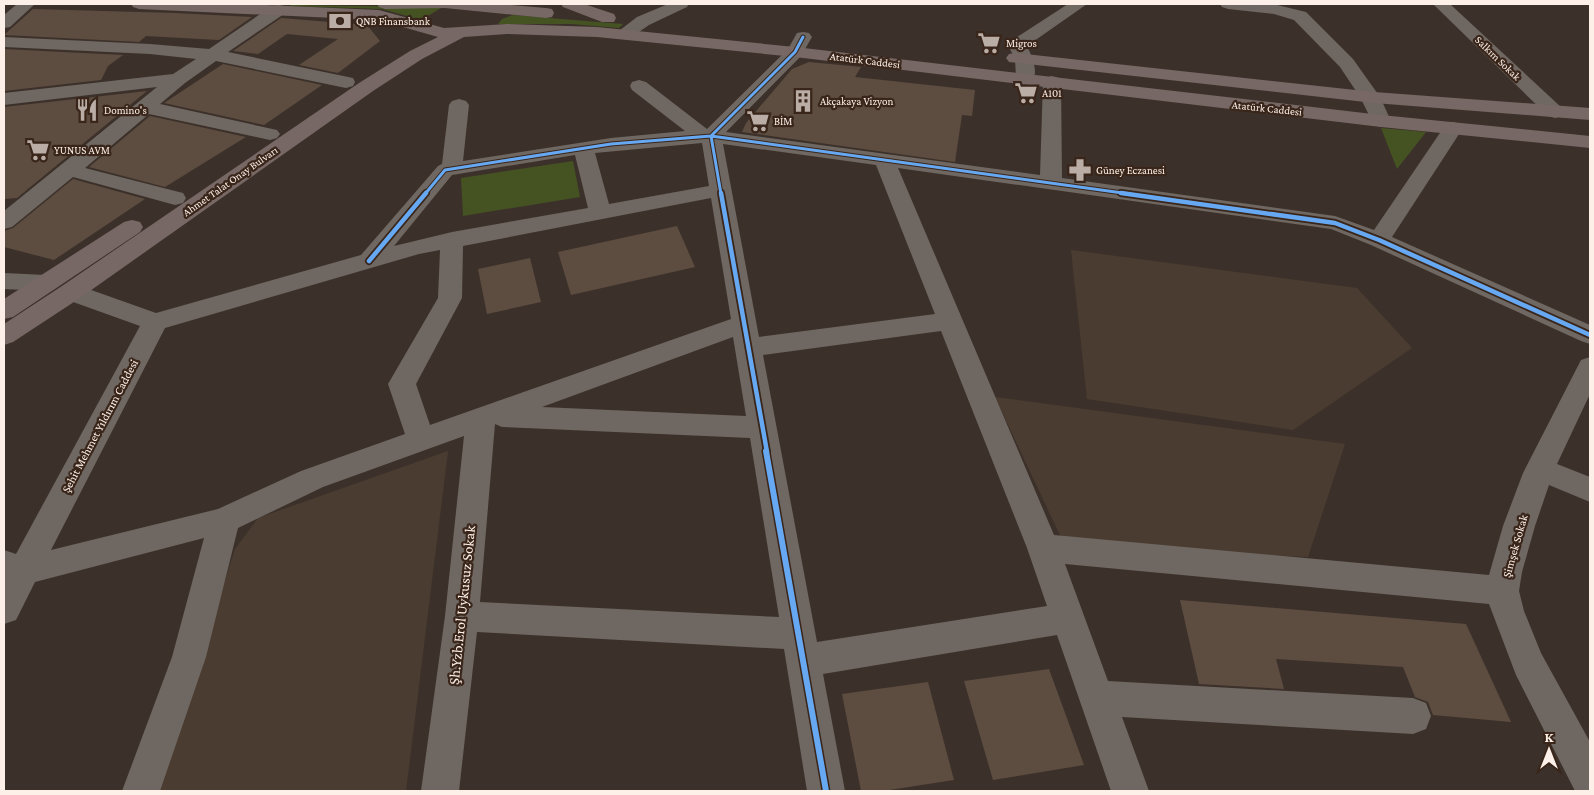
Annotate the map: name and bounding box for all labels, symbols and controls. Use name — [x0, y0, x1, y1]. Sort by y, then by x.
bank icon: QNB Finansbank — [327, 8, 353, 34]
place label: QNB Finansbank — [356, 15, 431, 27]
supermarket icon: Migros — [976, 30, 1002, 56]
street label: Salkım Sokak — [1473, 33, 1524, 83]
place label: Migros — [1006, 37, 1037, 50]
street label: Atatürk Caddesi — [829, 50, 901, 70]
supermarket icon: A101 — [1013, 80, 1039, 106]
place label: A101 — [1042, 87, 1062, 99]
building icon: Akçakaya Vizyon — [790, 88, 816, 114]
place label: Akçakaya Vizyon — [820, 95, 893, 108]
restaurant icon: Domino's — [74, 97, 100, 123]
street label: Atatürk Caddesi — [1231, 98, 1303, 118]
place label: Domino's — [104, 104, 147, 116]
supermarket icon: BİM — [745, 108, 771, 134]
place label: BİM — [774, 115, 792, 127]
supermarket icon: YUNUS AVM — [25, 137, 51, 163]
place label: YUNUS AVM — [54, 144, 110, 156]
street label: Ahmet Talat Onay Bulvarı — [180, 144, 280, 219]
pharmacy icon: Güney Eczanesi — [1067, 157, 1093, 183]
place label: Güney Eczanesi — [1096, 164, 1165, 177]
street label: Şehit Mehmet Yıldırım Caddesi — [59, 357, 141, 495]
street label: Şimşek Sokak — [1499, 513, 1531, 579]
street label: Şh.Yzb.Erol Uykusuz Sokak — [446, 524, 479, 686]
north arrow — [1524, 725, 1574, 775]
text: K — [1545, 729, 1555, 745]

